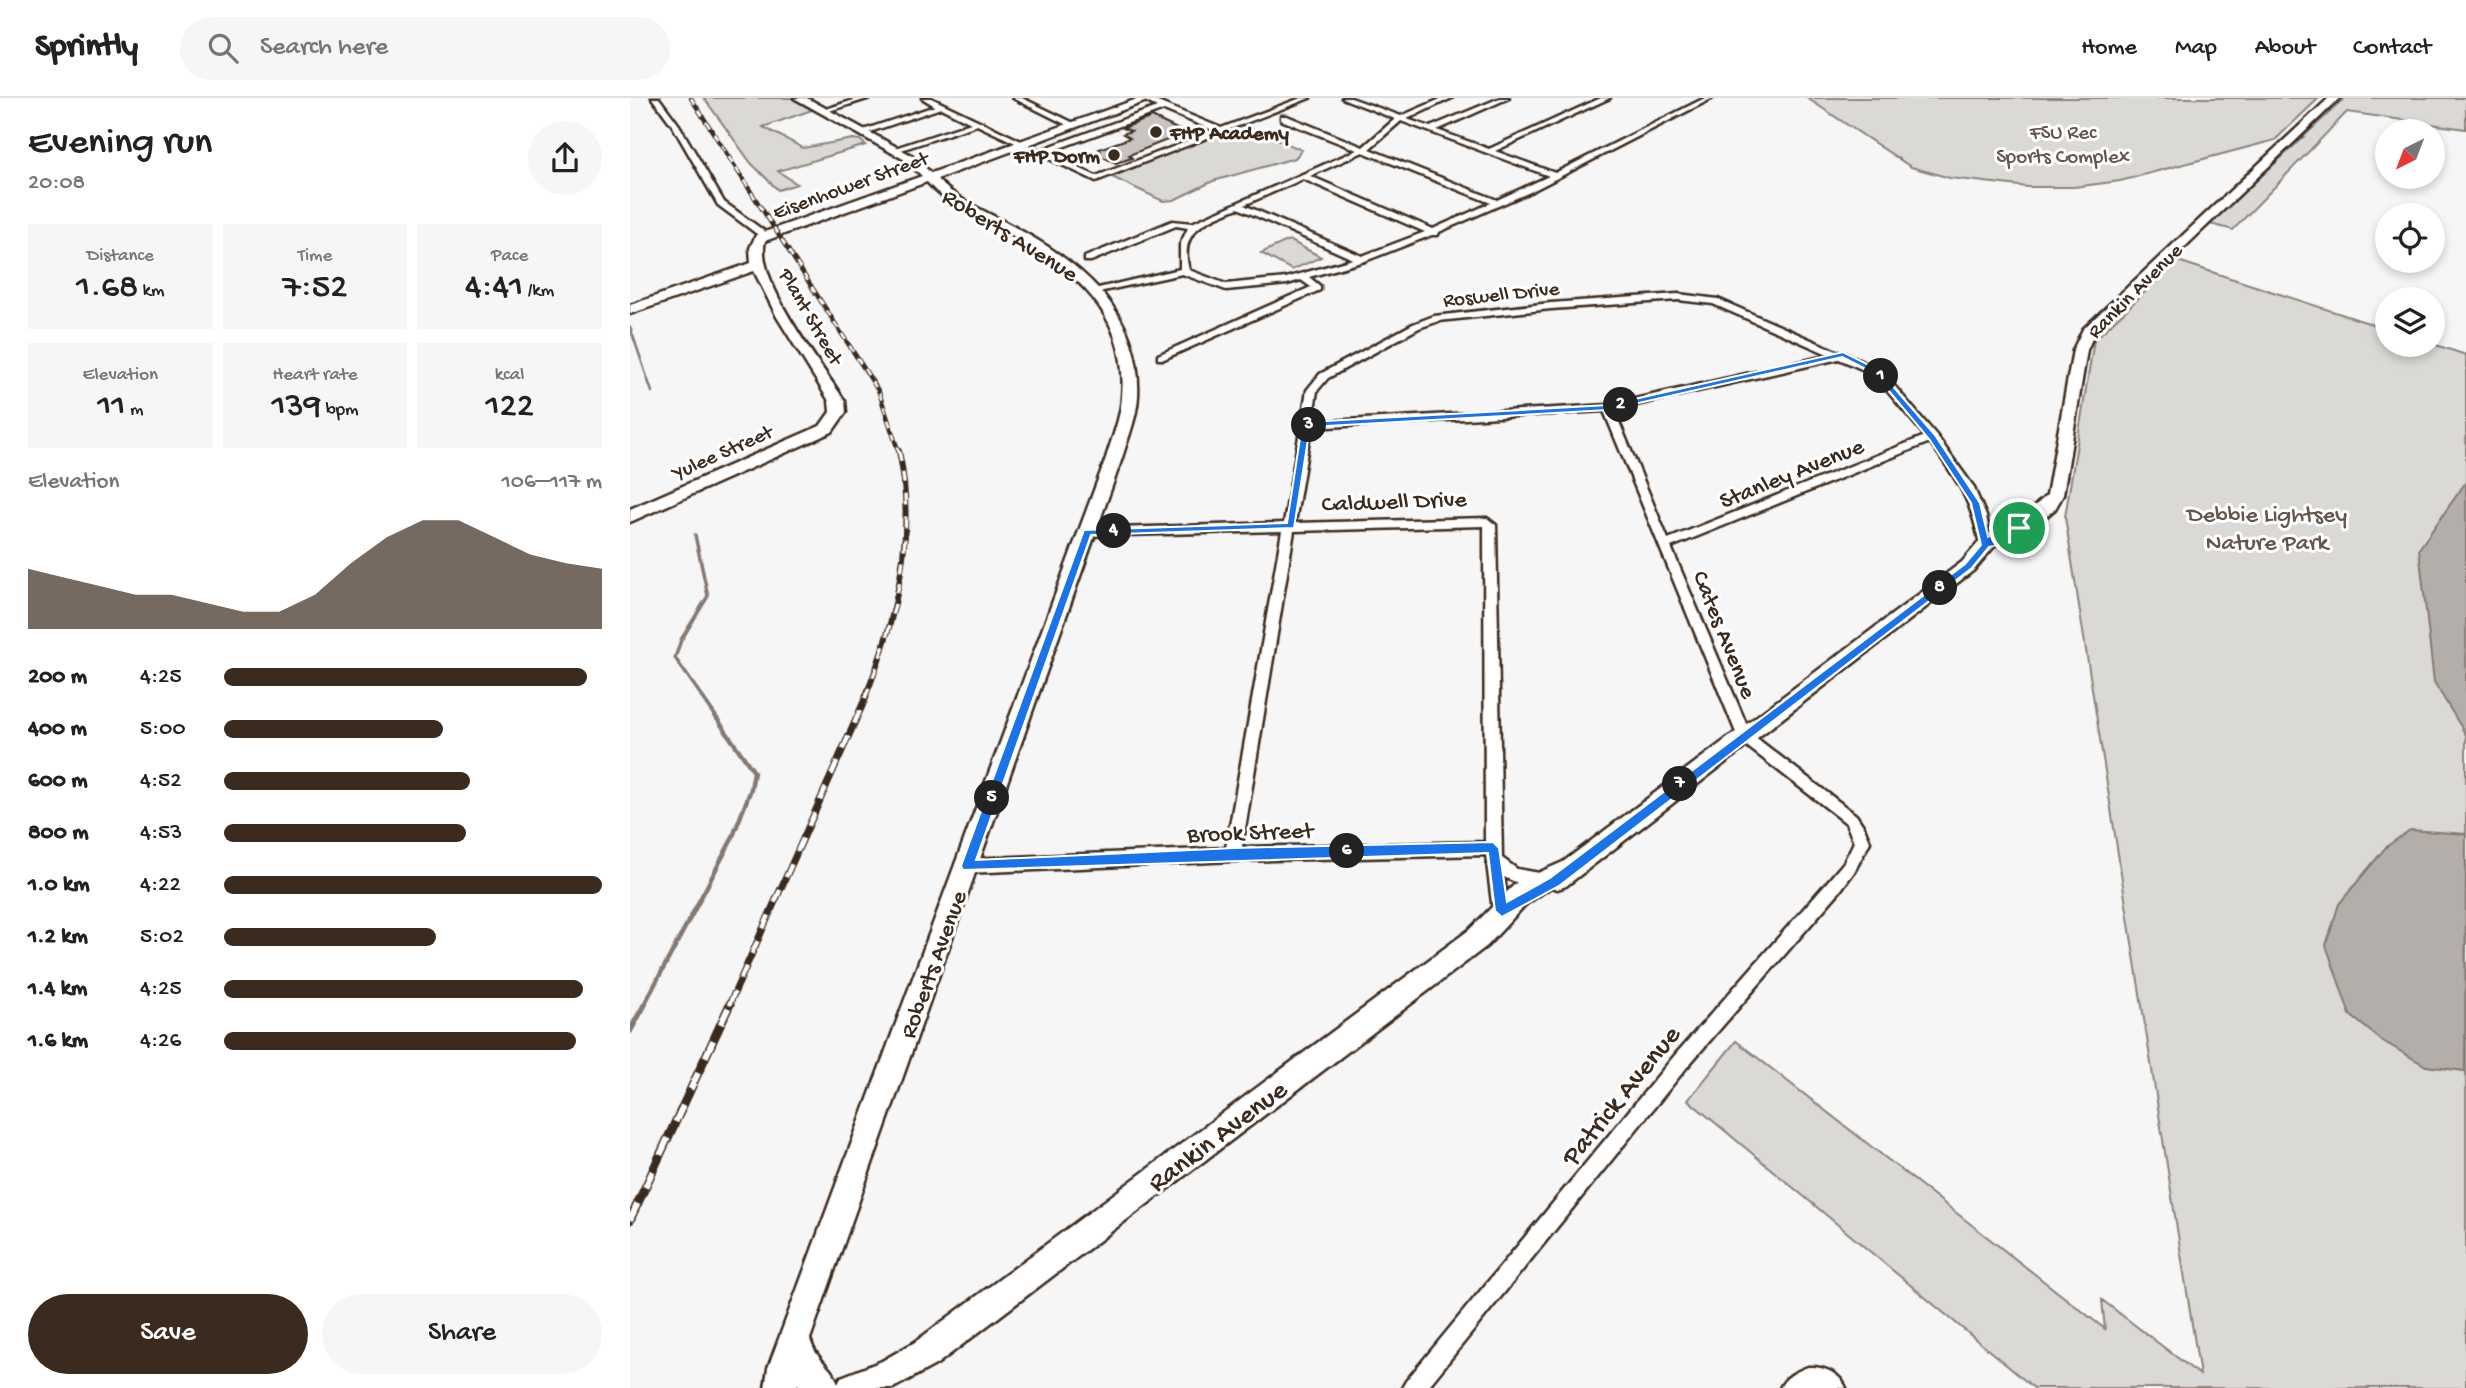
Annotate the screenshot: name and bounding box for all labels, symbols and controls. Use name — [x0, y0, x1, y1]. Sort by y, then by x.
search box — [180, 17, 670, 80]
text: Sprintly — [35, 29, 138, 67]
icon: search — [204, 29, 242, 67]
text: Search here — [260, 33, 388, 64]
text: Home — [2081, 34, 2137, 63]
text: Map — [2175, 34, 2217, 63]
text: About — [2255, 34, 2315, 63]
text: Contact — [2353, 34, 2431, 63]
north arrow — [2375, 119, 2445, 189]
map controls — [2375, 119, 2445, 357]
button: share — [528, 121, 602, 195]
text: Evening run — [28, 122, 212, 166]
park label: FSU Rec Sports Complex — [1996, 122, 2130, 171]
place label: FHP Academy — [1169, 123, 1290, 148]
marker: FHP Academy — [1148, 124, 1164, 140]
place label: FHP Dorm — [1013, 146, 1100, 171]
street label: Eisenhower Street — [770, 147, 935, 227]
marker: FHP Dorm — [1106, 147, 1122, 163]
text: 20:08 — [28, 170, 85, 197]
street label: Roberts Avenue — [936, 184, 1083, 291]
button: locate — [2375, 203, 2445, 273]
street label: Rankin Avenue — [2084, 239, 2190, 345]
text: Distance — [87, 245, 154, 268]
text: Time — [298, 245, 332, 268]
text: Pace — [491, 245, 528, 268]
street label: Plant Street — [771, 264, 848, 373]
text: 1.68 — [76, 268, 138, 309]
text: 7:52 — [283, 268, 347, 309]
text: 4:41 — [465, 268, 523, 309]
street label: Roswell Drive — [1442, 278, 1562, 315]
text: km — [138, 280, 165, 303]
text: /km — [523, 280, 554, 303]
button: layers — [2375, 287, 2445, 357]
pin: 1 — [1864, 358, 1898, 394]
text: Elevation — [83, 364, 158, 387]
text: Heart rate — [272, 364, 358, 387]
text: kcal — [495, 364, 525, 387]
text: 1 — [1877, 364, 1884, 387]
text: 11 — [97, 387, 125, 428]
text: 139 — [271, 387, 321, 428]
text: 122 — [485, 387, 534, 428]
pin: 2 — [1604, 388, 1639, 422]
text: 2 — [1616, 393, 1625, 416]
text: m — [125, 399, 143, 422]
text: bpm — [321, 399, 359, 422]
pin: 3 — [1292, 408, 1326, 442]
text: 3 — [1304, 413, 1313, 436]
street label: Yulee Street — [668, 420, 780, 488]
street label: Stanley Avenue — [1716, 433, 1869, 517]
text: Elevation — [28, 469, 119, 496]
text: 106–117 m — [502, 469, 602, 496]
street label: Caldwell Drive — [1321, 486, 1468, 521]
pin — [1989, 498, 2049, 558]
park label: Debbie Lightsey Nature Park — [2185, 502, 2347, 559]
icon: arrive — [2000, 509, 2038, 547]
pin: 4 — [1096, 514, 1132, 548]
text: 4 — [1109, 519, 1118, 542]
street label: Cates Avenue — [1684, 567, 1762, 704]
pin: 8 — [1922, 570, 1958, 606]
text: 8 — [1934, 576, 1945, 599]
text: 200 m — [28, 664, 87, 691]
text: 4:25 — [140, 664, 181, 691]
text: 400 m — [28, 716, 87, 743]
text: 5:00 — [140, 716, 185, 743]
pin: 7 — [1662, 766, 1698, 802]
text: 600 m — [28, 768, 88, 795]
text: 4:52 — [140, 768, 181, 795]
text: 7 — [1675, 772, 1684, 795]
pin: 5 — [974, 780, 1010, 816]
text: 5 — [987, 786, 997, 809]
street label: Brook Street — [1186, 818, 1316, 851]
text: 800 m — [28, 820, 89, 847]
text: 4:53 — [140, 820, 182, 847]
pin: 6 — [1330, 834, 1364, 868]
text: 6 — [1342, 839, 1351, 862]
text: 1.0 km — [28, 872, 90, 899]
text: 4:22 — [140, 872, 181, 899]
street label: Roberts Avenue — [895, 887, 976, 1043]
text: 1.2 km — [28, 924, 88, 951]
text: 5:02 — [140, 924, 184, 951]
text: 1.4 km — [28, 976, 87, 1003]
text: 4:25 — [140, 976, 181, 1003]
street label: Patrick Avenue — [1555, 1019, 1690, 1175]
text: 1.6 km — [28, 1028, 88, 1055]
text: 4:26 — [140, 1028, 181, 1055]
street label: Rankin Avenue — [1142, 1074, 1295, 1201]
button: Save — [28, 1294, 308, 1374]
button: Share — [322, 1294, 602, 1374]

